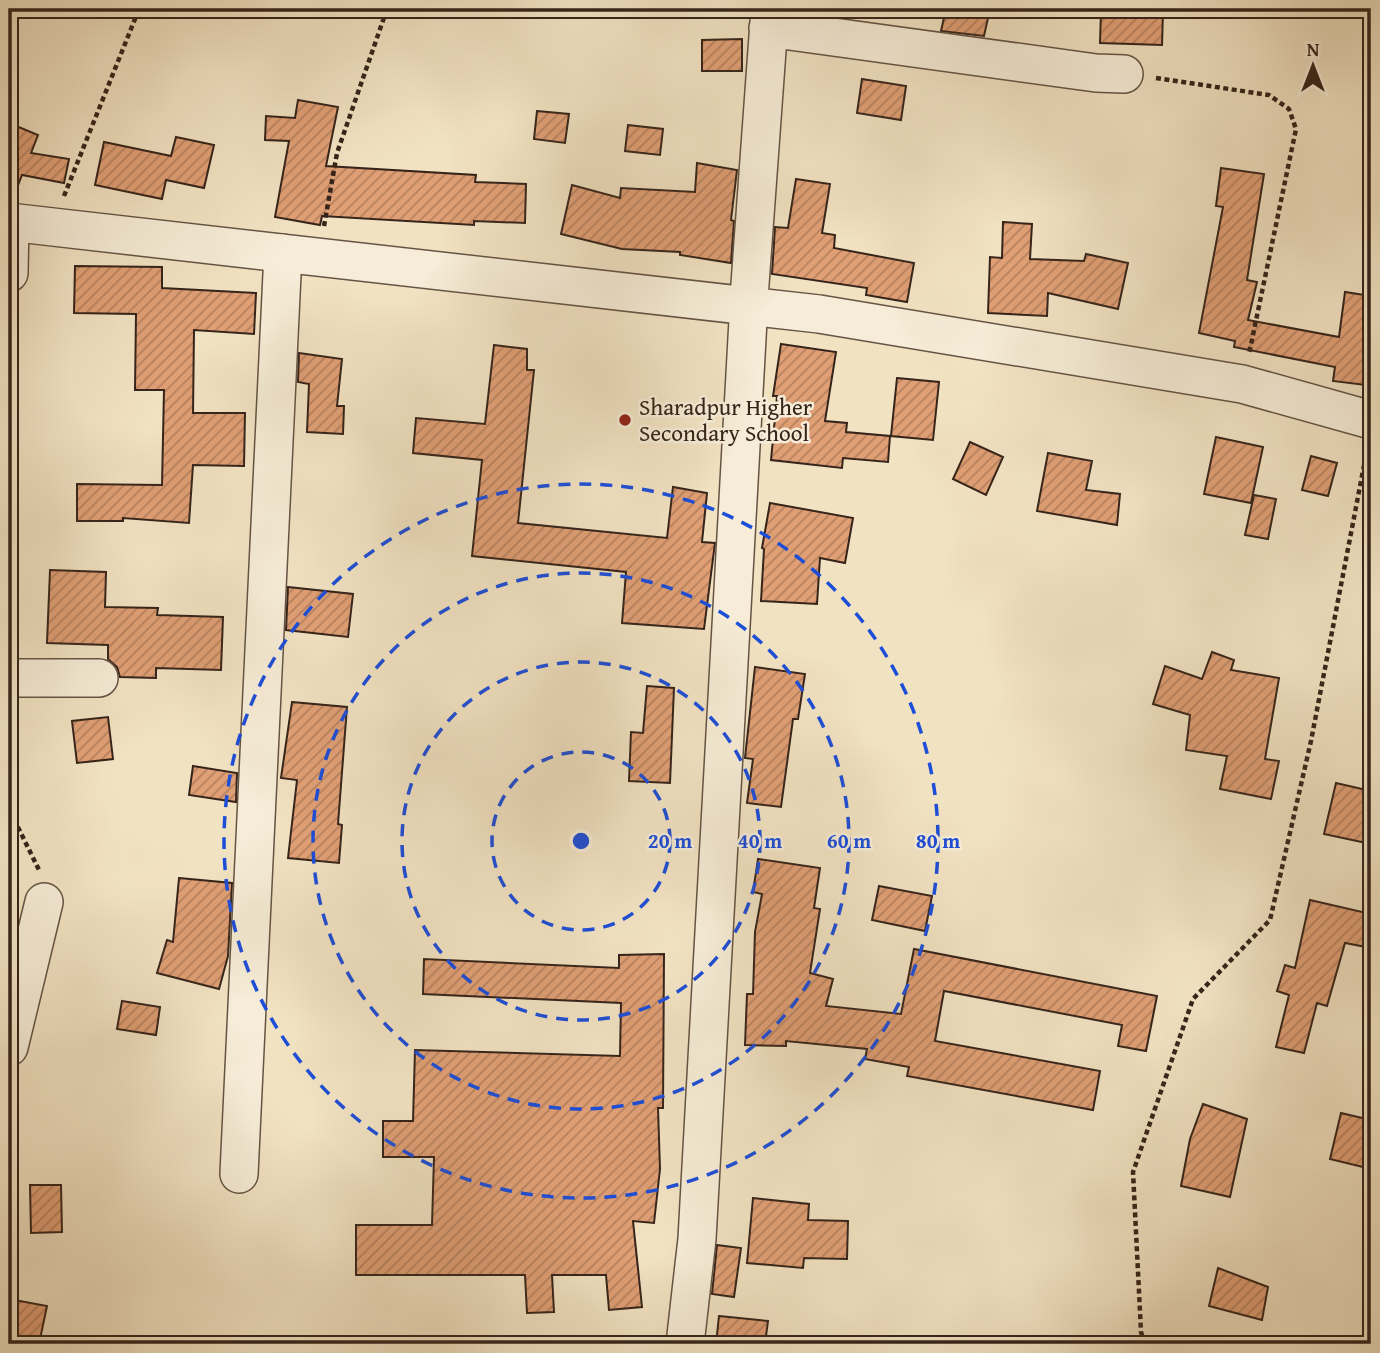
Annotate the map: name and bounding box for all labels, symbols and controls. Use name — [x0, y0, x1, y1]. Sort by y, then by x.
north arrow — [1278, 32, 1348, 102]
text: N — [1307, 35, 1320, 63]
place label: Sharadpur Higher Secondary School — [639, 390, 813, 449]
marker: Sharadpur Higher Secondary School — [617, 412, 633, 428]
text: 20 m — [648, 825, 692, 856]
text: 40 m — [738, 825, 782, 856]
text: 60 m — [827, 825, 871, 856]
text: 80 m — [916, 825, 960, 856]
centre of rings — [569, 829, 593, 853]

